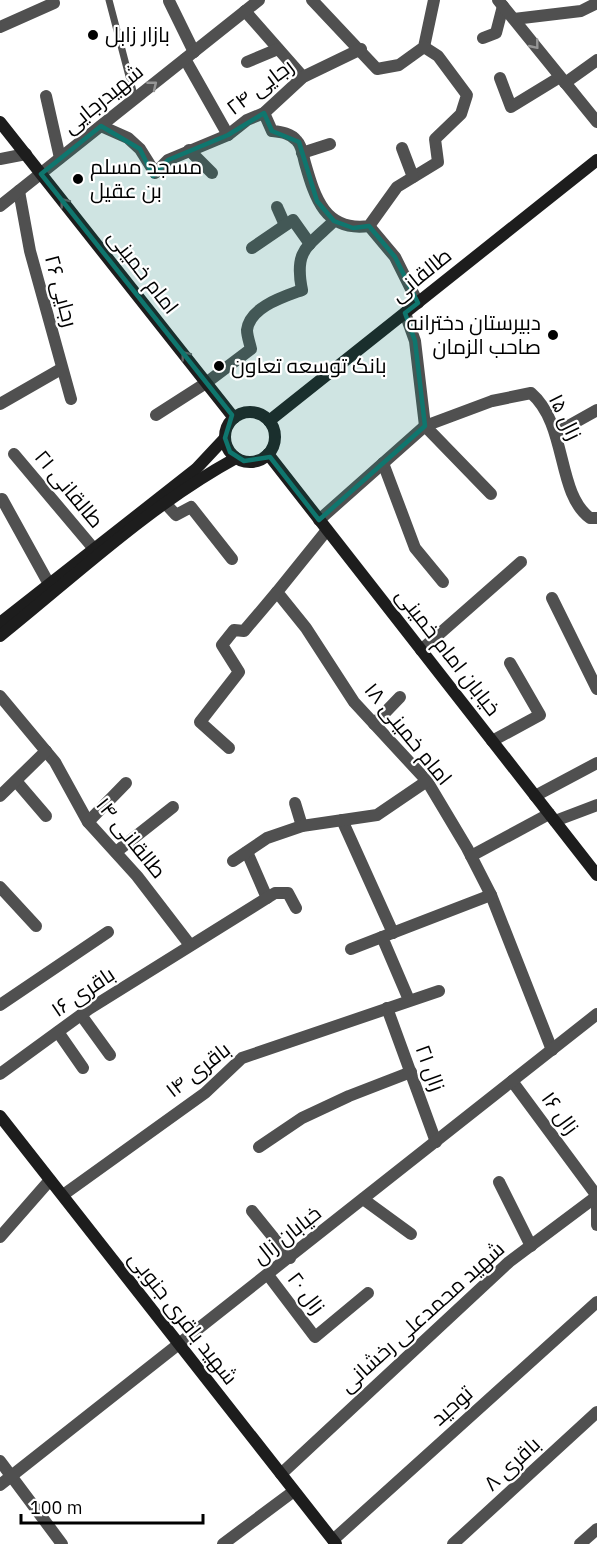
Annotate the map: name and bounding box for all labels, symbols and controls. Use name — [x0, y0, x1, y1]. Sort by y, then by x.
place label: بازار زابل — [105, 20, 170, 48]
marker: بازار زابل — [86, 28, 100, 42]
one-way arrow — [527, 39, 538, 50]
street label: رجایی ۲۴ — [220, 52, 299, 121]
street label: شهیدرجایی — [56, 57, 149, 139]
one-way arrow — [146, 81, 157, 92]
place label: مسجد مسلم بن عقیل — [90, 152, 202, 204]
marker: مسجد مسلم بن عقیل — [71, 172, 85, 186]
one-way arrow — [60, 198, 71, 209]
street label: امام خمینی — [101, 223, 186, 320]
street label: طالقانی — [384, 241, 457, 308]
street label: رجایی ۲۶ — [39, 252, 85, 330]
place label: دبیرستان دخترانه صاحب الزمان — [406, 308, 541, 360]
marker: دبیرستان دخترانه صاحب الزمان — [546, 328, 560, 342]
one-way arrow — [181, 351, 192, 362]
place label: بانک توسعه تعاون — [231, 351, 387, 379]
marker: بانک توسعه تعاون — [212, 359, 226, 373]
street label: زال ۱۵ — [543, 389, 589, 444]
street label: طالقانی ۲۱ — [29, 443, 111, 533]
street label: خیابان امام خمینی — [389, 582, 508, 722]
street label: امام خمینی ۱۸ — [358, 676, 459, 791]
street label: طالقانی ۱۴ — [90, 791, 173, 884]
street label: باقری ۱۶ — [45, 960, 120, 1023]
street label: باقری ۱۴ — [159, 1035, 236, 1103]
street label: زال ۲۱ — [410, 1040, 452, 1095]
street label: زال ۱۶ — [536, 1085, 586, 1140]
street label: خیابان زال — [246, 1199, 326, 1270]
street label: شهید محمدعلی رخشانی — [333, 1235, 510, 1398]
street label: شهید باقری جنوبی — [123, 1245, 245, 1390]
street label: زال ۲۰ — [282, 1265, 332, 1319]
street label: توحید — [425, 1379, 478, 1431]
street label: باقری ۸ — [477, 1430, 546, 1497]
scale bar — [21, 1487, 202, 1525]
text: 100 m — [30, 1496, 82, 1519]

